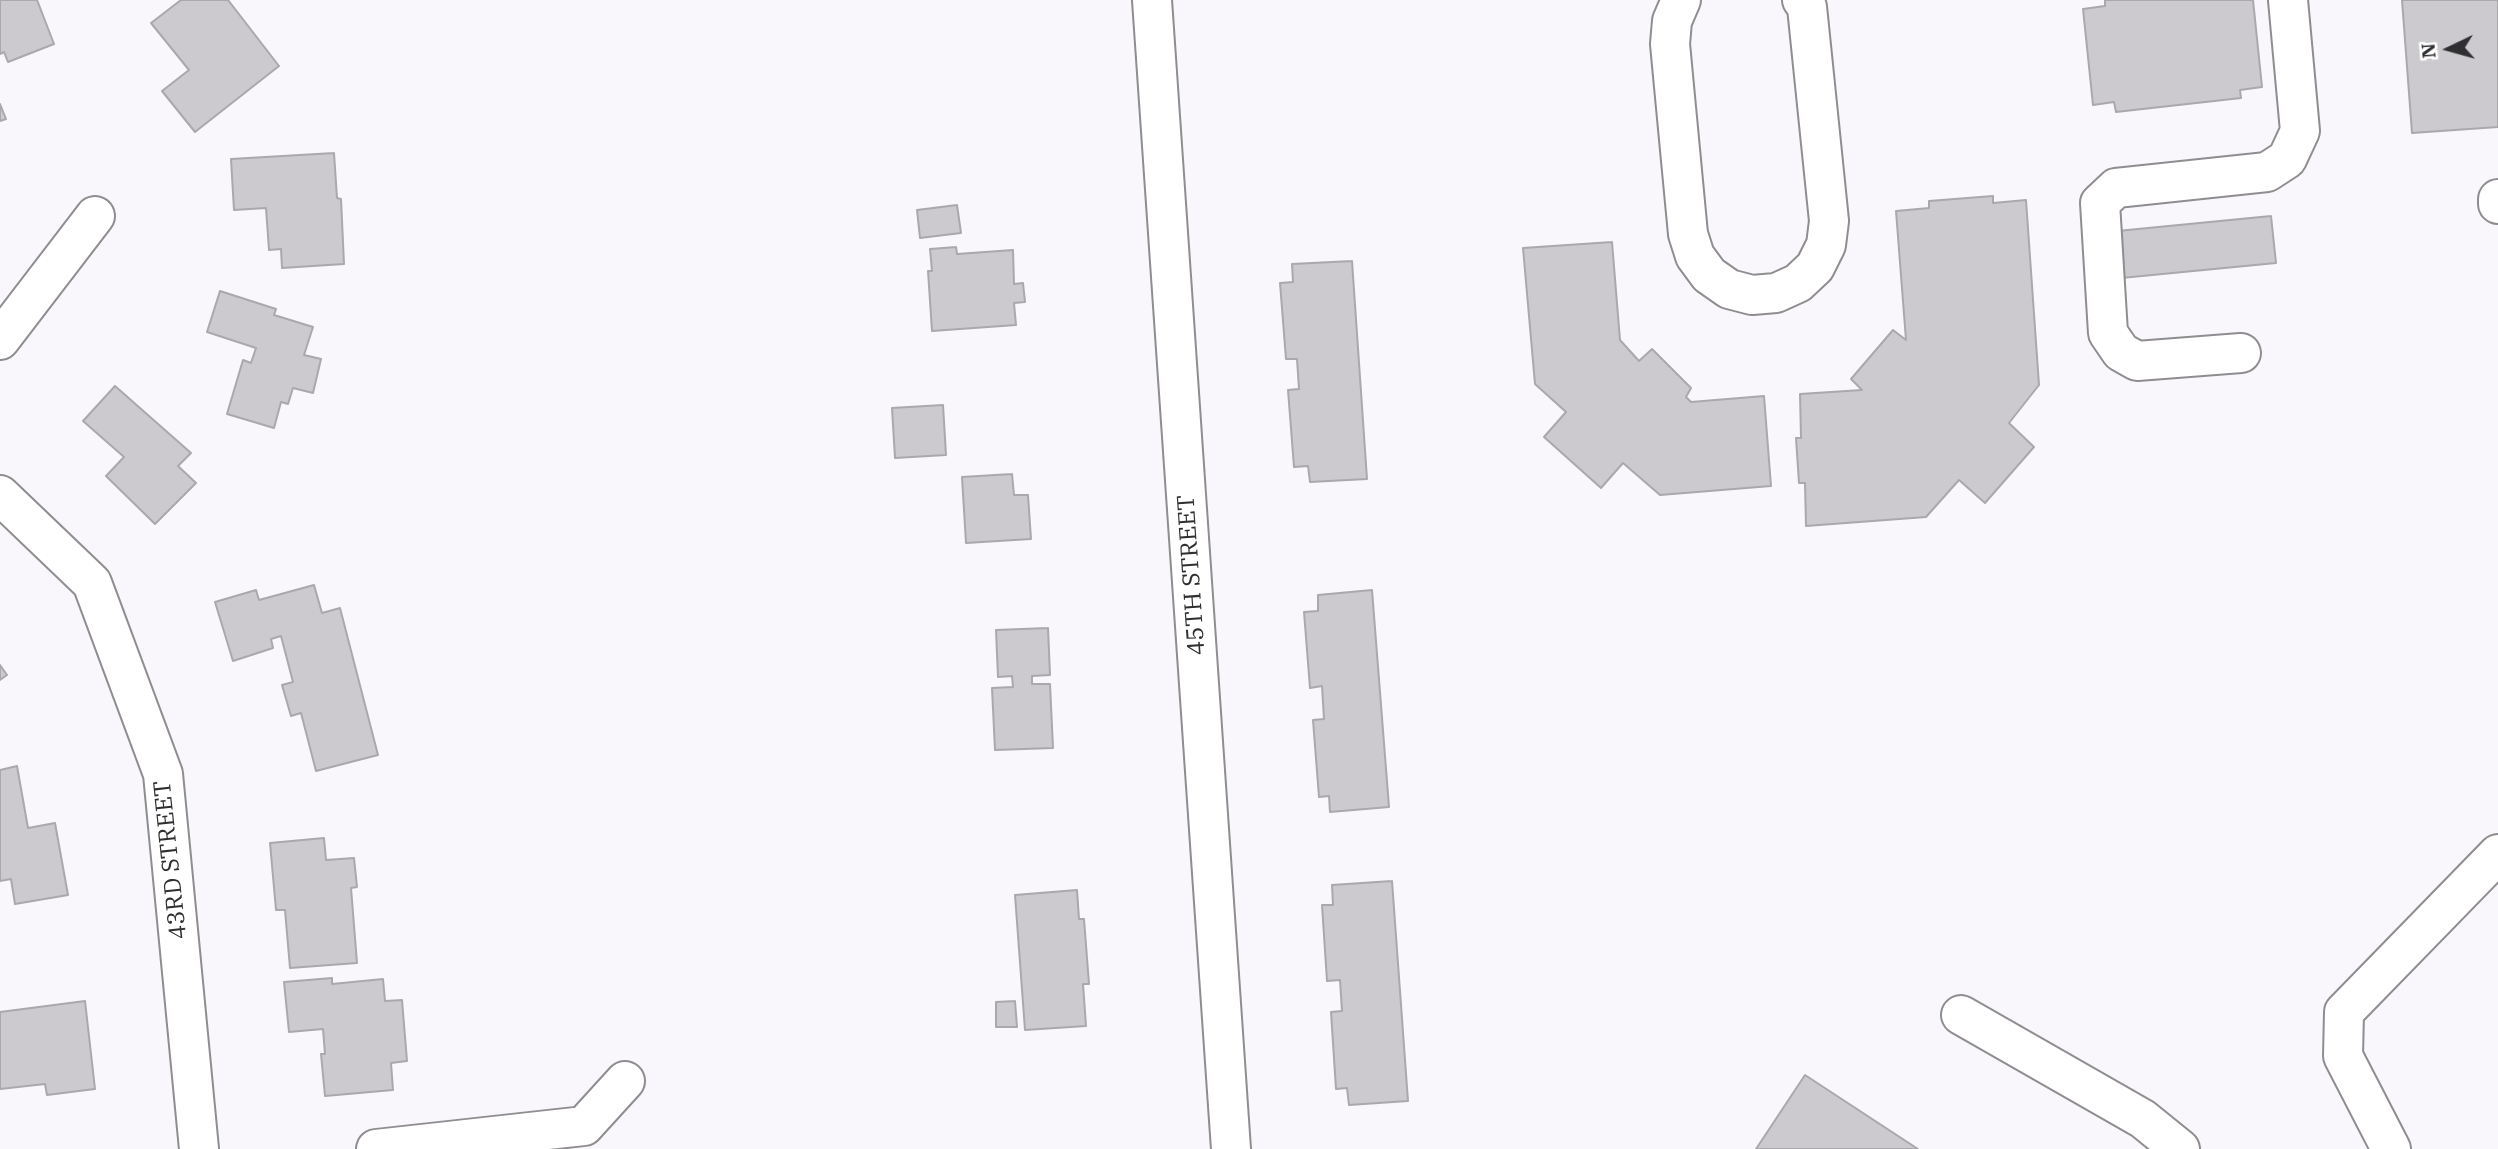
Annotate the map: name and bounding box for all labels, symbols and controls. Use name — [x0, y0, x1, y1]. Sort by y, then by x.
north arrow — [2414, 14, 2484, 84]
text: N — [2415, 42, 2441, 59]
street label: 45TH STREET — [1172, 494, 1212, 656]
street label: 43RD STREET — [148, 779, 194, 941]

